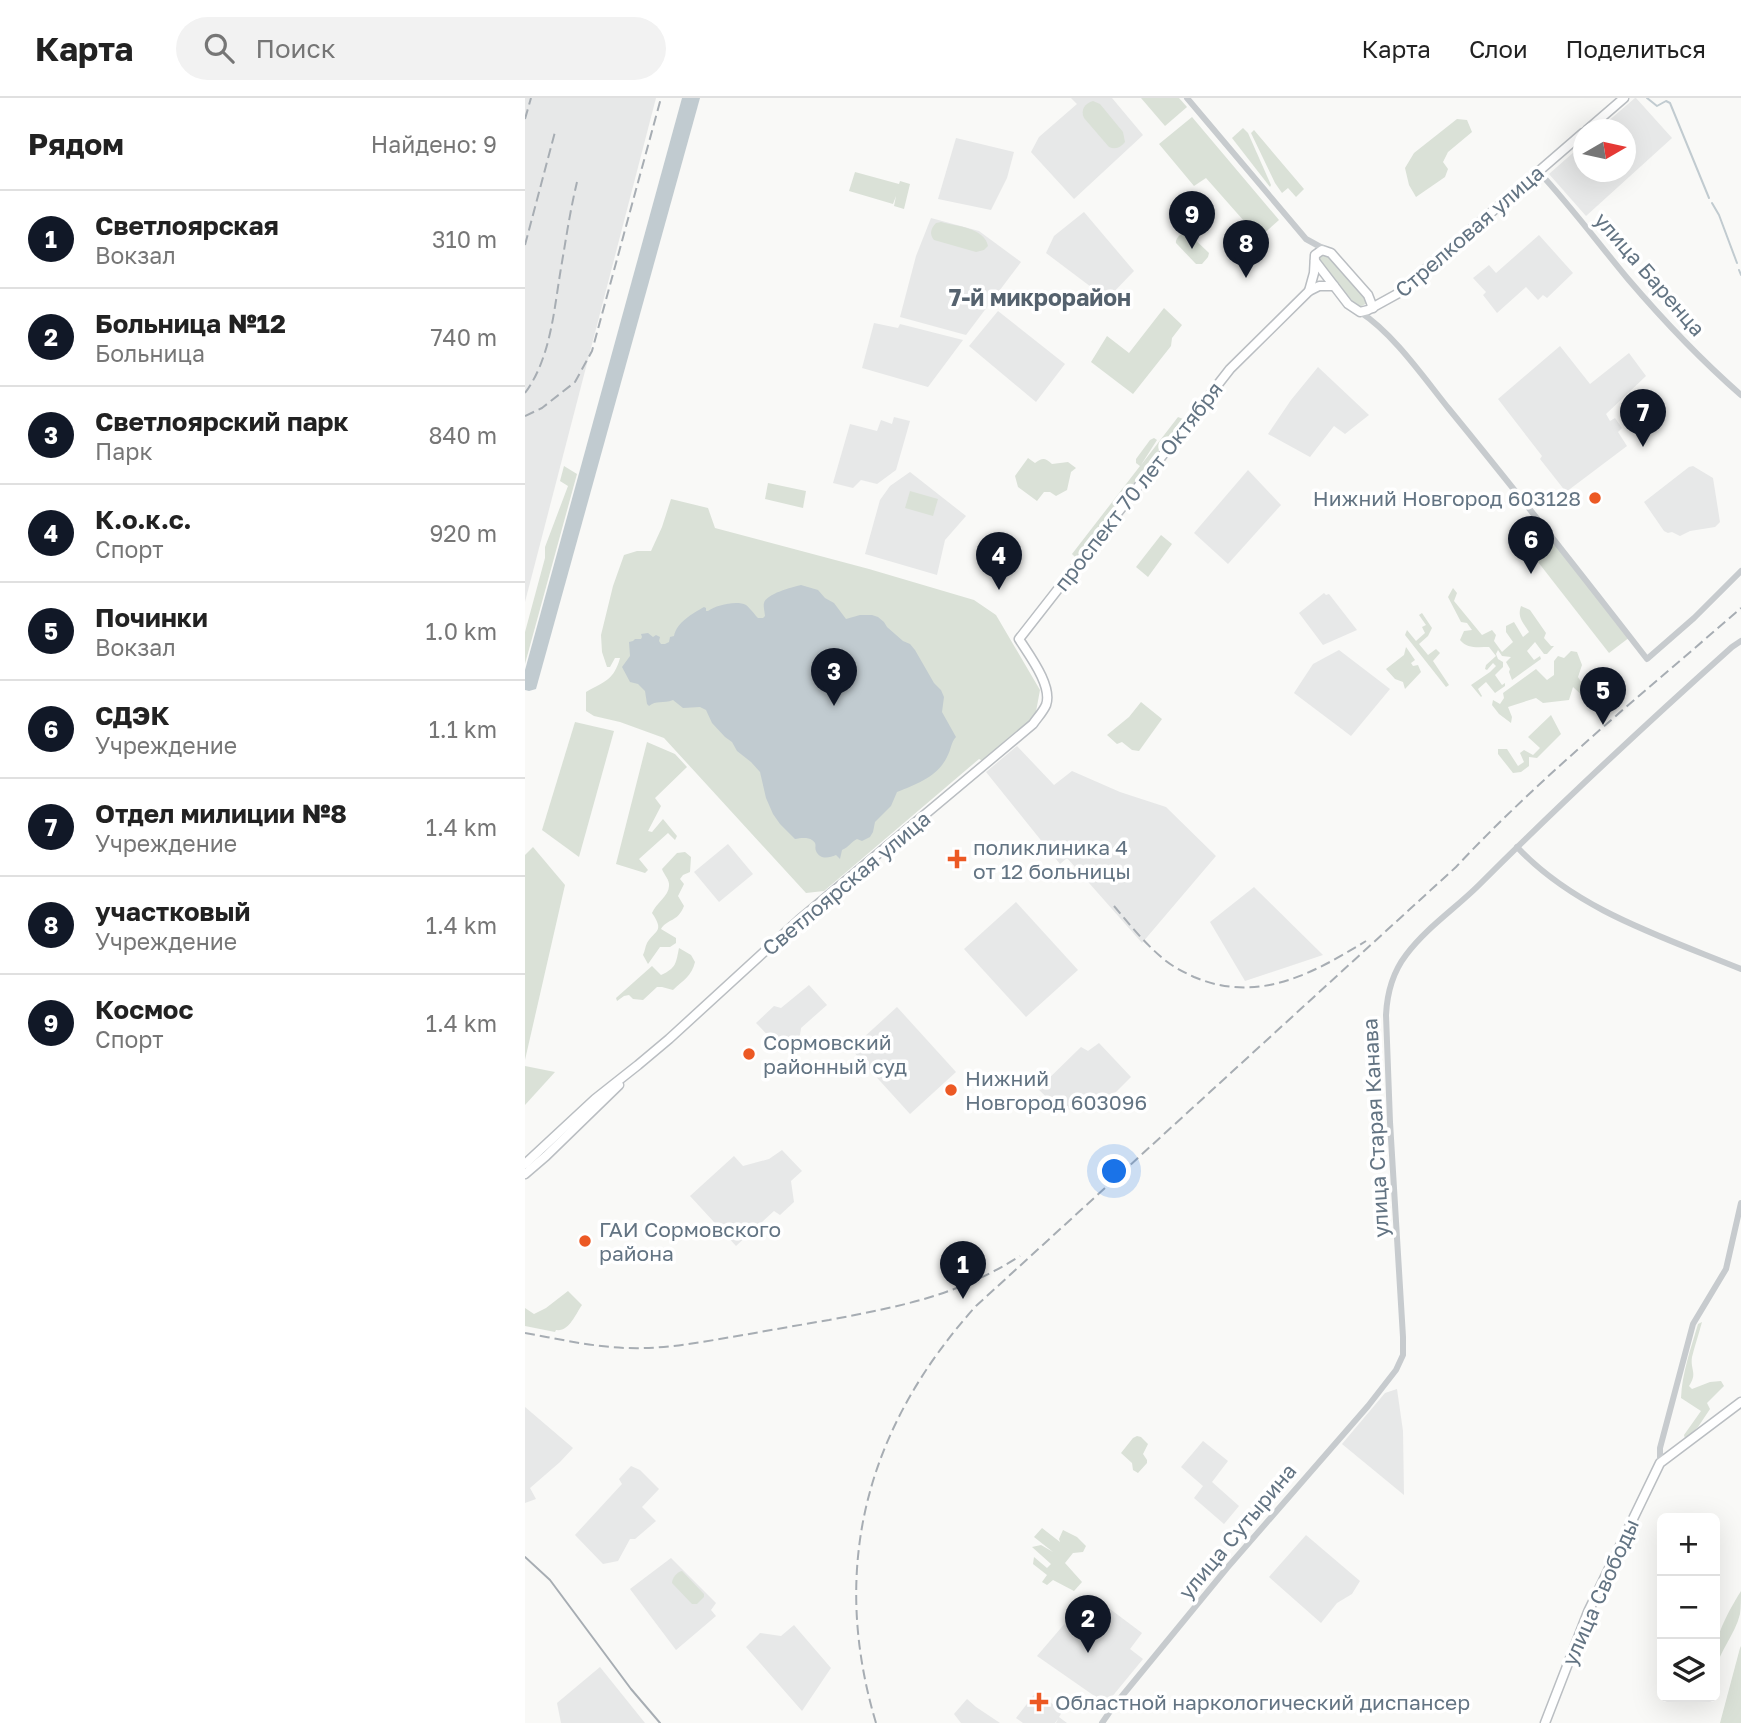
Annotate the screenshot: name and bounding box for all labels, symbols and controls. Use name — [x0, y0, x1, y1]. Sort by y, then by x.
search box — [176, 17, 666, 80]
text: Карта — [35, 29, 134, 68]
icon: search — [200, 29, 238, 67]
text: Поиск — [256, 33, 336, 64]
text: Карта — [1361, 34, 1431, 63]
text: Слои — [1469, 34, 1528, 63]
text: Поделиться — [1566, 34, 1706, 63]
north arrow — [1573, 119, 1636, 182]
text: Рядом — [28, 126, 124, 162]
text: Найдено: 9 — [371, 130, 497, 158]
street label: Стрелковая улица — [1389, 159, 1549, 303]
pin: 9 — [1169, 191, 1215, 249]
street label: улица Баренца — [1589, 207, 1711, 341]
text: Светлоярская — [95, 210, 279, 241]
pin: 8 — [1223, 220, 1269, 278]
text: 1 — [45, 225, 57, 253]
text: 310 m — [432, 225, 497, 253]
text: Вокзал — [95, 241, 176, 269]
district label: 7-й микрорайон — [949, 283, 1131, 311]
text: Больница №12 — [95, 308, 286, 339]
text: 2 — [44, 323, 58, 351]
text: 740 m — [430, 323, 497, 351]
text: Больница — [95, 339, 205, 367]
street label: проспект 70 лет Октября — [1048, 376, 1228, 596]
pin: 7 — [1620, 389, 1666, 447]
text: Светлоярский парк — [95, 406, 349, 437]
text: 3 — [44, 421, 58, 449]
text: 840 m — [429, 421, 497, 449]
text: Парк — [95, 437, 153, 465]
place label: Нижний Новгород 603128 — [1313, 485, 1581, 511]
marker: Нижний Новгород 603128 — [1587, 490, 1603, 506]
text: К.о.к.с. — [95, 504, 192, 535]
pin: 6 — [1508, 516, 1554, 574]
text: 4 — [44, 519, 58, 547]
text: 920 m — [429, 519, 497, 547]
pin: 4 — [976, 532, 1022, 590]
text: Спорт — [95, 535, 163, 563]
text: Починки — [95, 602, 208, 633]
text: 5 — [44, 617, 58, 645]
text: 1.0 km — [426, 617, 497, 645]
text: Вокзал — [95, 633, 176, 661]
pin: 3 — [811, 648, 857, 706]
pin: 5 — [1580, 667, 1626, 725]
text: СДЭК — [95, 700, 170, 731]
text: 6 — [44, 715, 58, 743]
text: 1.1 km — [429, 715, 497, 743]
text: Учреждение — [95, 731, 237, 759]
text: Отдел милиции №8 — [95, 798, 347, 829]
street label: Светлоярская улица — [757, 805, 935, 961]
text: 7 — [45, 813, 57, 841]
text: 1.4 km — [426, 813, 497, 841]
text: Учреждение — [95, 829, 237, 857]
place label: поликлиника 4 от 12 больницы — [973, 834, 1131, 884]
marker: поликлиника 4 от 12 больницы — [947, 849, 967, 869]
text: участковый — [95, 896, 250, 927]
text: 8 — [44, 911, 58, 939]
text: 1.4 km — [426, 911, 497, 939]
text: Учреждение — [95, 927, 237, 955]
text: Космос — [95, 994, 193, 1025]
text: 9 — [44, 1009, 58, 1037]
text: 1.4 km — [426, 1009, 497, 1037]
street label: улица Старая Канава — [1356, 1018, 1394, 1238]
text: Спорт — [95, 1025, 163, 1053]
place label: Сормовский районный суд — [763, 1029, 907, 1079]
marker: Сормовский районный суд — [741, 1046, 757, 1062]
place label: Нижний Новгород 603096 — [965, 1065, 1147, 1115]
marker: Нижний Новгород 603096 — [943, 1082, 959, 1098]
your location — [1097, 1154, 1131, 1188]
place label: ГАИ Сормовского района — [599, 1216, 781, 1266]
marker: ГАИ Сормовского района — [577, 1233, 593, 1249]
pin: 1 — [940, 1241, 986, 1299]
street label: улица Сутырина — [1173, 1458, 1301, 1604]
map controls — [1657, 1513, 1720, 1702]
button: + — [1657, 1513, 1720, 1576]
street label: улица Свободы — [1556, 1514, 1644, 1670]
button: − — [1657, 1576, 1720, 1639]
pin: 2 — [1065, 1595, 1111, 1653]
button: layers — [1657, 1639, 1720, 1702]
place label: Областной наркологический диспансер — [1055, 1689, 1470, 1715]
marker: Областной наркологический диспансер — [1029, 1692, 1049, 1712]

